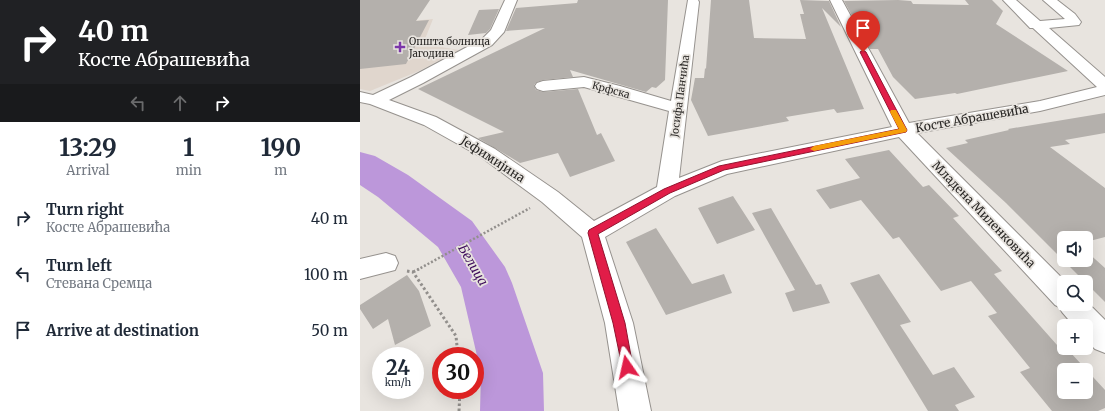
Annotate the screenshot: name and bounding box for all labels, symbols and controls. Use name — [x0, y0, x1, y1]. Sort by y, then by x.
pin — [846, 11, 880, 52]
text: 40 m — [78, 13, 149, 49]
icon: right — [12, 16, 64, 68]
icon: arrive — [852, 17, 874, 39]
place label: Општа болница Јагодина — [408, 35, 491, 60]
marker: Општа болница Јагодина — [394, 41, 406, 53]
text: Косте Абрашевића — [78, 48, 250, 71]
street label: Јосифа Панчића — [668, 53, 692, 139]
street label: Крфска — [591, 79, 632, 101]
icon: left — [127, 92, 149, 114]
icon: ahead — [169, 92, 191, 114]
icon: right — [211, 92, 233, 114]
street label: Косте Абрашевића — [914, 101, 1030, 135]
text: 13:29 — [59, 132, 117, 163]
text: 1 — [183, 132, 194, 163]
text: 190 — [260, 132, 301, 163]
street label: Јефимијина — [457, 132, 528, 186]
street label: Младена Миленковића — [929, 158, 1039, 271]
text: Arrival — [66, 162, 110, 179]
text: min — [176, 162, 202, 179]
text: m — [274, 162, 287, 179]
text: Turn right — [46, 200, 124, 219]
icon: right — [12, 207, 34, 229]
text: 40 m — [311, 209, 348, 228]
text: Косте Абрашевића — [46, 219, 170, 236]
map controls — [1057, 231, 1093, 399]
button: sound — [1057, 231, 1093, 267]
water label: Белица — [454, 241, 492, 289]
text: Turn left — [46, 256, 112, 275]
icon: left — [12, 263, 34, 285]
text: 100 m — [304, 265, 348, 284]
text: Стевана Сремца — [46, 275, 152, 292]
button: search — [1057, 275, 1093, 311]
icon: arrive — [12, 319, 34, 341]
button: + — [1057, 319, 1093, 355]
text: Arrive at destination — [46, 321, 199, 340]
text: 50 m — [311, 321, 348, 340]
position arrow — [606, 346, 648, 388]
speed limit sign: 30 — [432, 347, 484, 399]
text: 24 — [386, 355, 410, 380]
button: − — [1057, 363, 1093, 399]
text: km/h — [385, 376, 411, 389]

